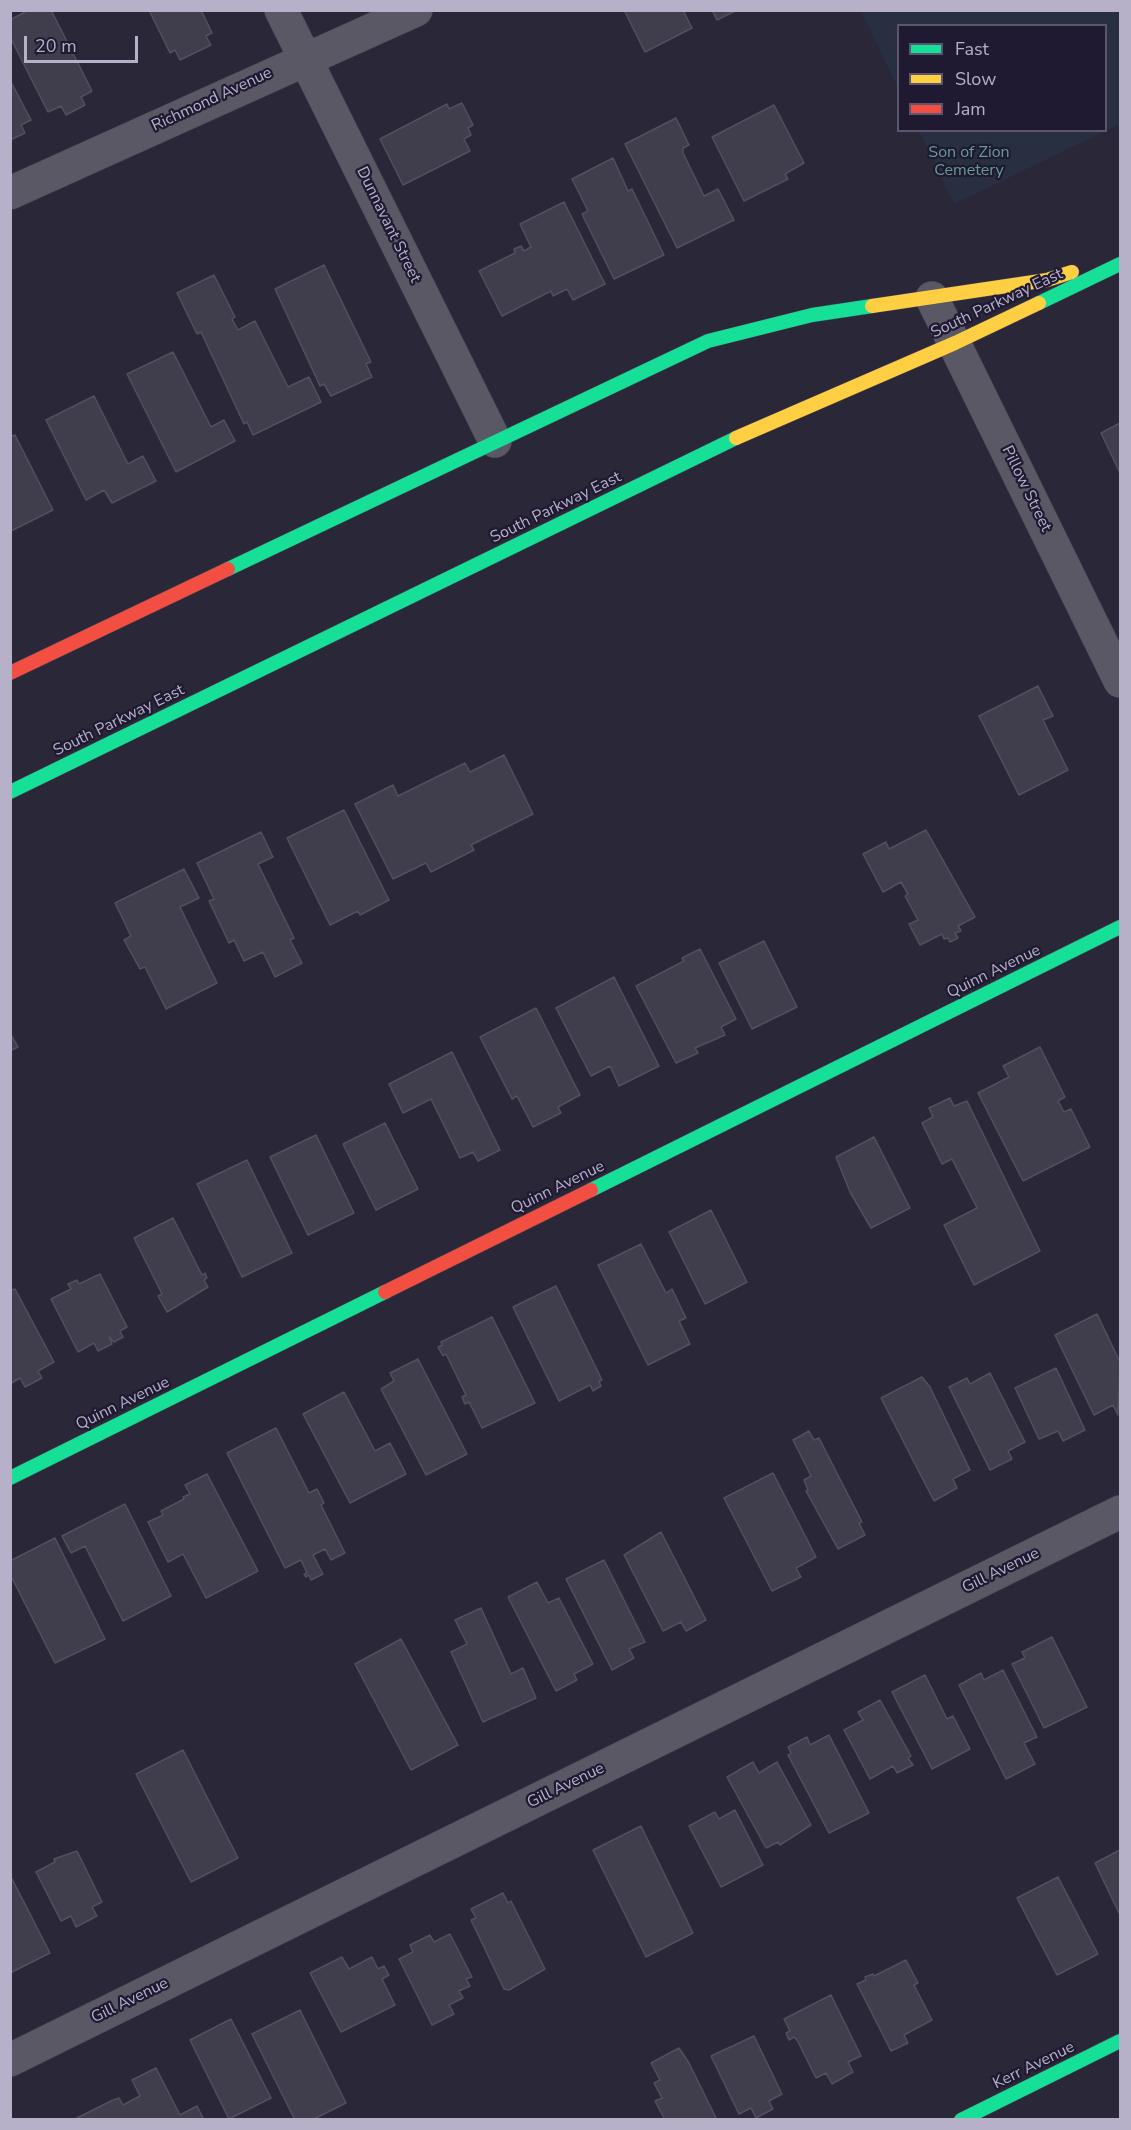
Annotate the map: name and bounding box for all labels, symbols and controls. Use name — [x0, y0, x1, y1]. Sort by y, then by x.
scale bar — [27, 24, 141, 62]
legend — [897, 24, 1107, 132]
text: 20 m — [35, 34, 77, 58]
text: Fast — [955, 37, 989, 61]
street label: Richmond Avenue — [149, 64, 275, 136]
text: Slow — [955, 67, 996, 91]
text: Jam — [955, 97, 986, 121]
park label: Son of Zion Cemetery — [928, 143, 1010, 181]
street label: Dunnavant Street — [352, 164, 424, 286]
street label: South Parkway East — [928, 265, 1066, 343]
street label: Pillow Street — [997, 443, 1055, 535]
street label: South Parkway East — [487, 468, 625, 548]
street label: South Parkway East — [50, 681, 188, 761]
street label: Quinn Avenue — [944, 941, 1044, 1003]
street label: Quinn Avenue — [508, 1157, 608, 1219]
street label: Quinn Avenue — [73, 1373, 173, 1435]
street label: Gill Avenue — [959, 1544, 1043, 1598]
street label: Gill Avenue — [524, 1759, 608, 1813]
street label: Gill Avenue — [88, 1974, 172, 2028]
street label: Kerr Avenue — [990, 2038, 1078, 2094]

